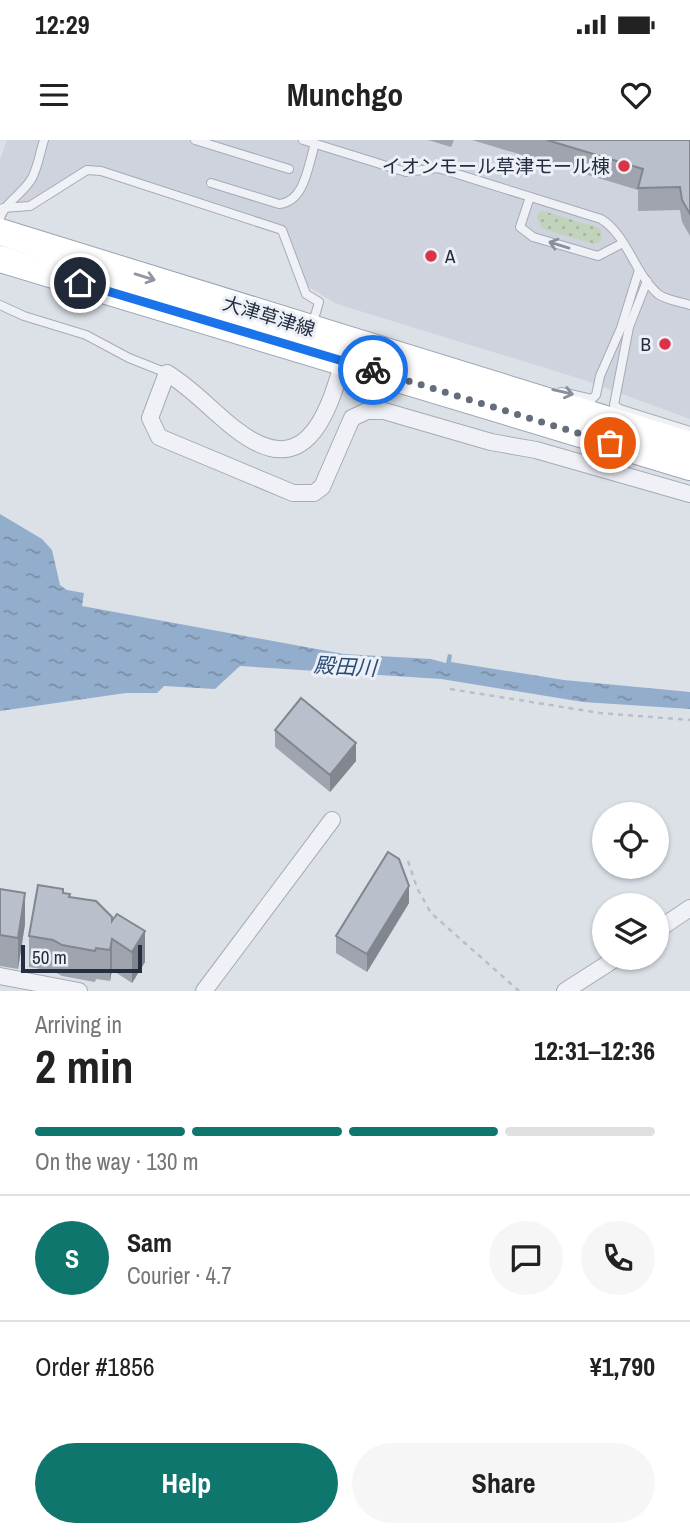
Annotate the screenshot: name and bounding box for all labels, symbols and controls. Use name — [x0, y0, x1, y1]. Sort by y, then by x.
text: 12:29 — [35, 7, 90, 42]
text: Munchgo — [287, 73, 403, 116]
icon: menu — [35, 76, 73, 114]
icon: heart — [617, 76, 655, 114]
place label: イオンモール草津モール棟 — [382, 153, 610, 179]
marker: イオンモール草津モール棟 — [616, 158, 632, 174]
one-way arrow — [549, 238, 571, 250]
place label: A — [444, 243, 456, 269]
marker: A — [423, 248, 439, 264]
pin — [50, 253, 110, 313]
icon: home — [61, 264, 99, 302]
one-way arrow — [133, 272, 155, 285]
street label: 大津草津線 — [220, 290, 318, 342]
place label: B — [641, 331, 651, 357]
courier — [338, 335, 408, 405]
marker: B — [657, 336, 673, 352]
icon: bike — [354, 351, 392, 389]
one-way arrow — [551, 386, 574, 400]
pin — [580, 413, 640, 473]
icon: bag — [591, 424, 629, 462]
water label: 殿田川 — [313, 650, 379, 683]
map controls — [592, 802, 669, 970]
button: locate — [592, 802, 669, 879]
button: layers — [592, 893, 669, 970]
scale bar — [21, 942, 142, 974]
text: 50 m — [32, 944, 67, 970]
text: Arriving in — [35, 1009, 122, 1040]
text: 12:31–12:36 — [534, 1033, 655, 1068]
text: 2 min — [35, 1035, 134, 1097]
text: On the way · 130 m — [35, 1146, 199, 1177]
button: chat — [489, 1221, 563, 1295]
button: phone — [581, 1221, 655, 1295]
text: Sam — [127, 1225, 172, 1260]
text: S — [65, 1241, 79, 1276]
text: Courier · 4.7 — [127, 1260, 232, 1291]
text: Order #1856 — [35, 1349, 155, 1384]
text: ¥1,790 — [590, 1349, 655, 1384]
button: Help — [35, 1443, 338, 1523]
button: Share — [352, 1443, 655, 1523]

